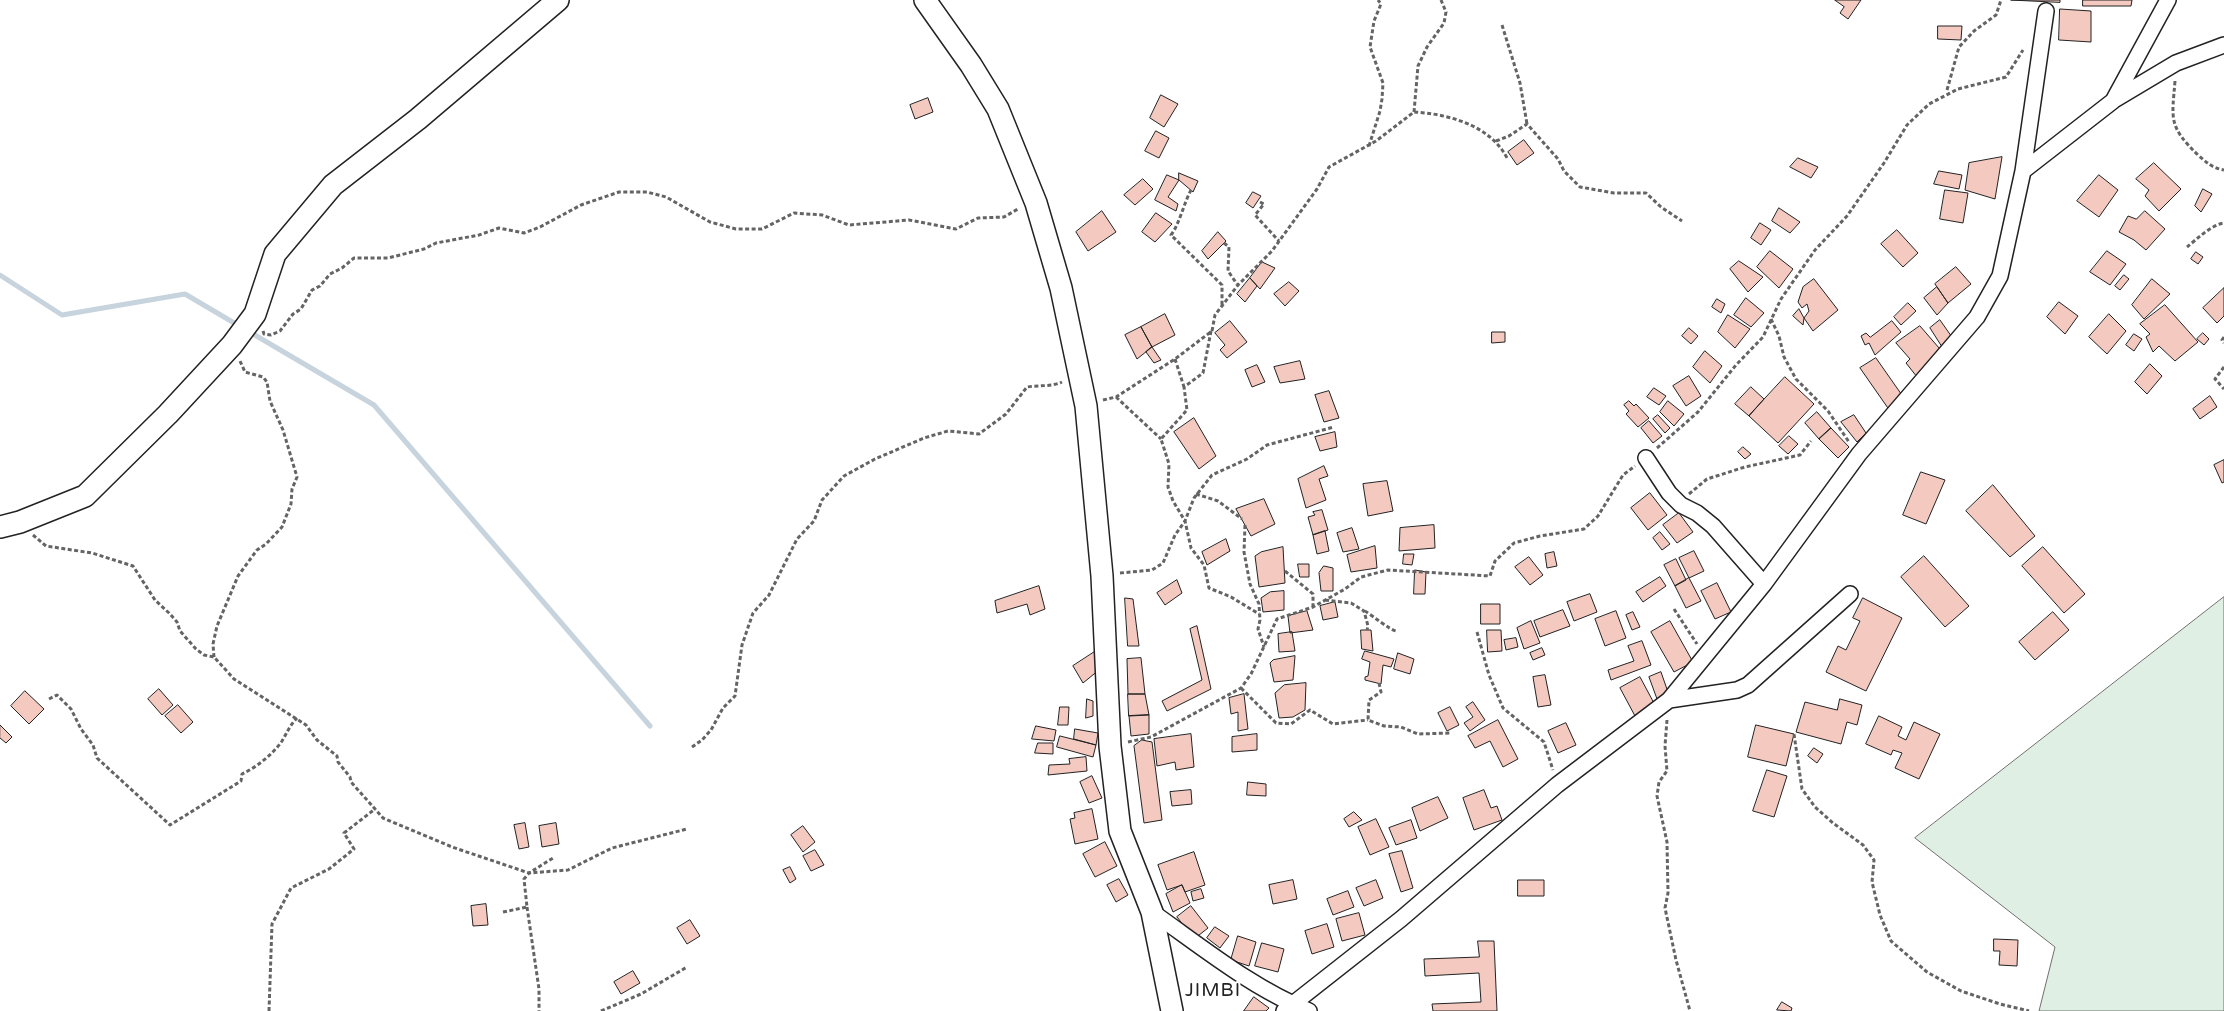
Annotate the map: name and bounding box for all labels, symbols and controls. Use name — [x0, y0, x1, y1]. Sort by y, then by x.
district label: JIMBI — [1184, 980, 1242, 1002]

